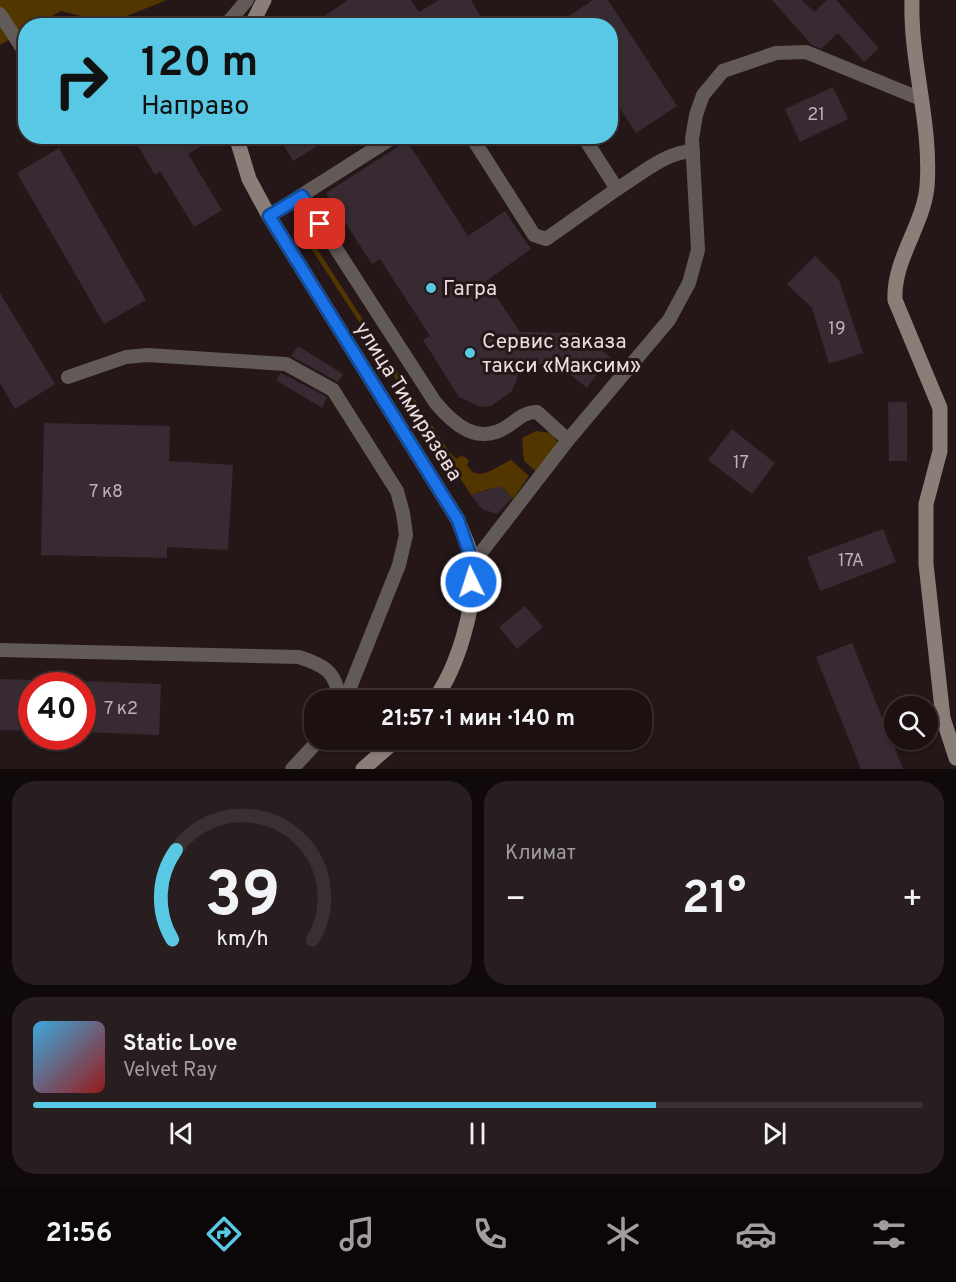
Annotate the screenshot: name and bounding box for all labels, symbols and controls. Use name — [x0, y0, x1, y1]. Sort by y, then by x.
text: 120 m — [141, 38, 258, 91]
icon: right — [42, 42, 120, 120]
text: Направо — [141, 90, 249, 124]
house number: 21 — [807, 104, 825, 127]
pin — [294, 198, 345, 249]
icon: arrive — [303, 207, 336, 240]
place label: Гагра — [443, 276, 497, 303]
marker: Гагра — [424, 281, 438, 295]
street label: улица Тимирязева — [348, 317, 468, 487]
house number: 19 — [828, 318, 846, 341]
place label: Сервис заказа такси «Максим» — [482, 329, 641, 380]
marker: Сервис заказа такси «Максим» — [463, 346, 477, 360]
house number: 17 — [733, 452, 749, 475]
house number: 7 к8 — [89, 481, 123, 504]
position arrow — [439, 550, 503, 614]
house number: 17А — [838, 550, 864, 573]
speed limit sign: 40 — [18, 672, 96, 750]
map controls — [884, 696, 938, 750]
button: search — [884, 696, 938, 750]
house number: 7 к2 — [104, 698, 138, 721]
text: 21:57 · 1 мин · 140 m — [381, 706, 575, 733]
text: Климат — [505, 841, 576, 867]
text: 39 — [204, 859, 280, 938]
text: 21° — [682, 872, 746, 929]
text: − — [505, 880, 526, 922]
text: + — [902, 880, 923, 922]
text: km/h — [216, 926, 268, 953]
text: Static Love — [123, 1031, 237, 1058]
text: Velvet Ray — [123, 1058, 217, 1084]
icon: previous — [165, 1117, 198, 1150]
icon: pause — [461, 1117, 494, 1150]
icon: next — [758, 1117, 791, 1150]
icon: directions — [203, 1213, 245, 1255]
icon: music — [336, 1213, 378, 1255]
icon: phone — [469, 1213, 511, 1255]
icon: climate — [602, 1213, 644, 1255]
icon: car — [735, 1213, 777, 1255]
icon: filters — [868, 1213, 910, 1255]
text: 21:56 — [46, 1217, 112, 1251]

